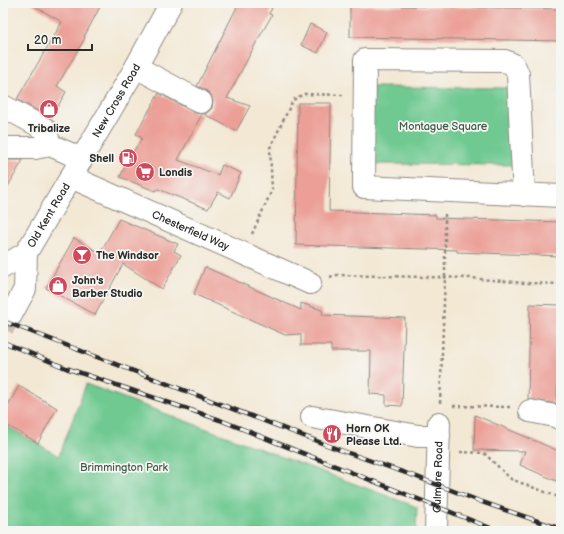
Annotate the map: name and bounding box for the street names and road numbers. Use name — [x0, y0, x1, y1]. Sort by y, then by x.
street label: New Cross Road — [90, 62, 143, 140]
street label: Old Kent Road — [25, 181, 73, 250]
street label: Chesterfield Way — [150, 208, 231, 253]
street label: Culmore Road — [431, 441, 445, 513]

